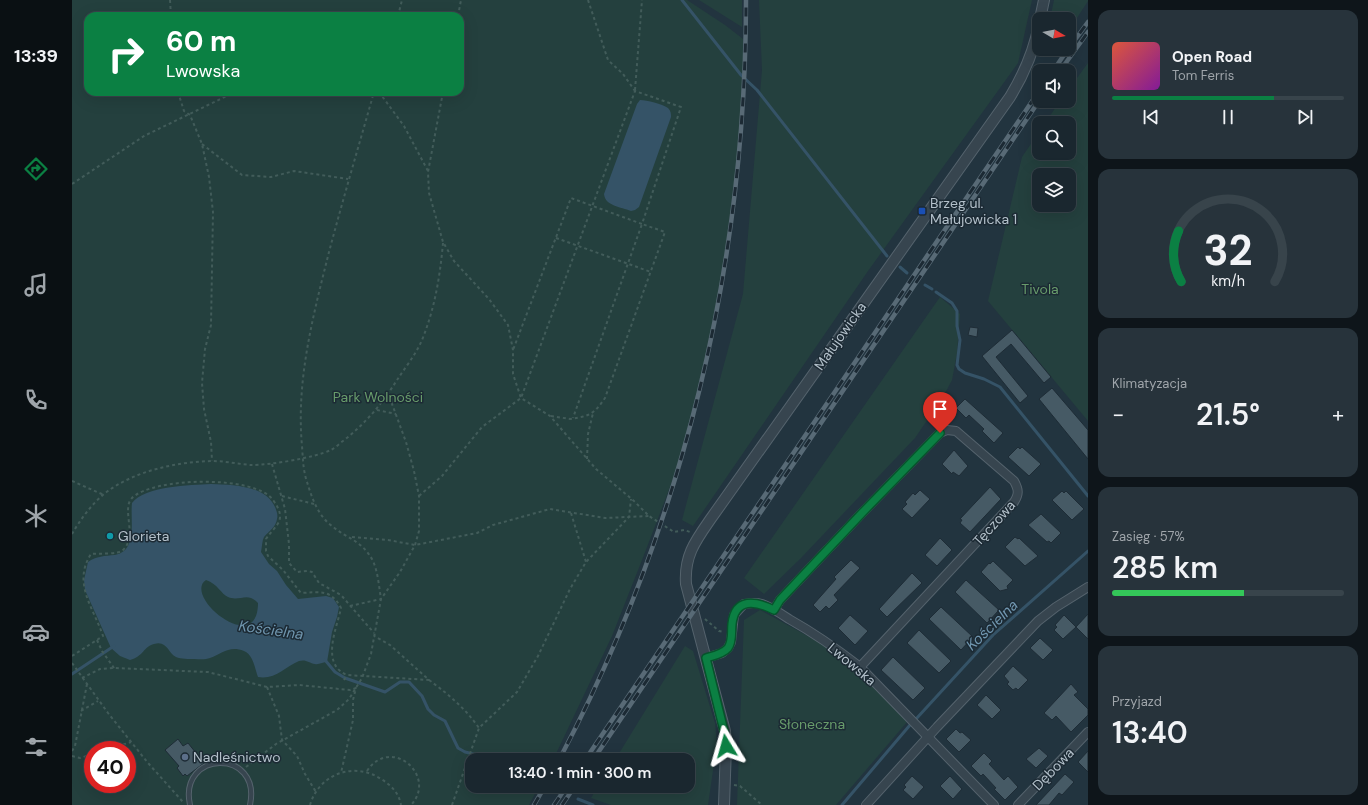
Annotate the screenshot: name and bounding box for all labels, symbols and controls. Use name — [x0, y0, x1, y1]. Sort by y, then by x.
north arrow — [1032, 12, 1076, 56]
map controls — [1032, 12, 1076, 212]
text: 60 m — [166, 23, 236, 60]
icon: right — [100, 28, 152, 80]
text: 13:39 — [14, 44, 58, 68]
text: Open Road — [1172, 47, 1252, 67]
text: Lwowska — [166, 59, 240, 83]
button: sound — [1032, 64, 1076, 108]
text: Tom Ferris — [1172, 67, 1234, 84]
icon: previous — [1140, 106, 1162, 128]
icon: pause — [1217, 106, 1239, 128]
icon: next — [1294, 106, 1316, 128]
button: search — [1032, 116, 1076, 160]
icon: directions — [22, 155, 50, 183]
button: layers — [1032, 168, 1076, 212]
place label: Brzeg ul. Małujowicka 1 — [930, 194, 1017, 228]
marker: Brzeg ul. Małujowicka 1 — [917, 206, 927, 216]
text: 32 — [1203, 223, 1253, 277]
icon: music — [22, 271, 50, 299]
text: km/h — [1211, 271, 1245, 289]
park label: Tivola — [1021, 280, 1059, 298]
street label: Małujowicka — [810, 298, 870, 374]
text: Klimatyzacja — [1112, 375, 1187, 392]
icon: phone — [22, 386, 50, 414]
park label: Park Wolności — [333, 388, 423, 406]
pin — [923, 392, 957, 433]
text: 21.5° — [1196, 395, 1260, 434]
icon: arrive — [929, 398, 951, 420]
text: − — [1112, 400, 1124, 429]
text: + — [1332, 400, 1344, 429]
street label: Tęczowa — [969, 497, 1019, 549]
icon: climate — [22, 502, 50, 530]
place label: Glorieta — [118, 527, 169, 545]
text: Zasięg · 57% — [1112, 528, 1185, 545]
marker: Glorieta — [105, 531, 115, 541]
text: 285 km — [1112, 548, 1218, 587]
water label: Kościelna — [962, 595, 1022, 655]
water label: Kościelna — [237, 616, 305, 644]
icon: car — [22, 618, 50, 646]
street label: Lwowska — [824, 639, 880, 689]
text: Przyjazd — [1112, 693, 1162, 710]
text: 13:40 — [1112, 713, 1188, 752]
park label: Słoneczna — [779, 715, 845, 733]
position arrow — [705, 725, 747, 767]
icon: filters — [22, 733, 50, 761]
speed limit sign: 40 — [84, 741, 136, 793]
street label: Dębowa — [1028, 744, 1078, 794]
place label: Nadleśnictwo — [193, 748, 281, 766]
marker: Nadleśnictwo — [180, 752, 190, 762]
text: 13:40 · 1 min · 300 m — [509, 763, 651, 783]

